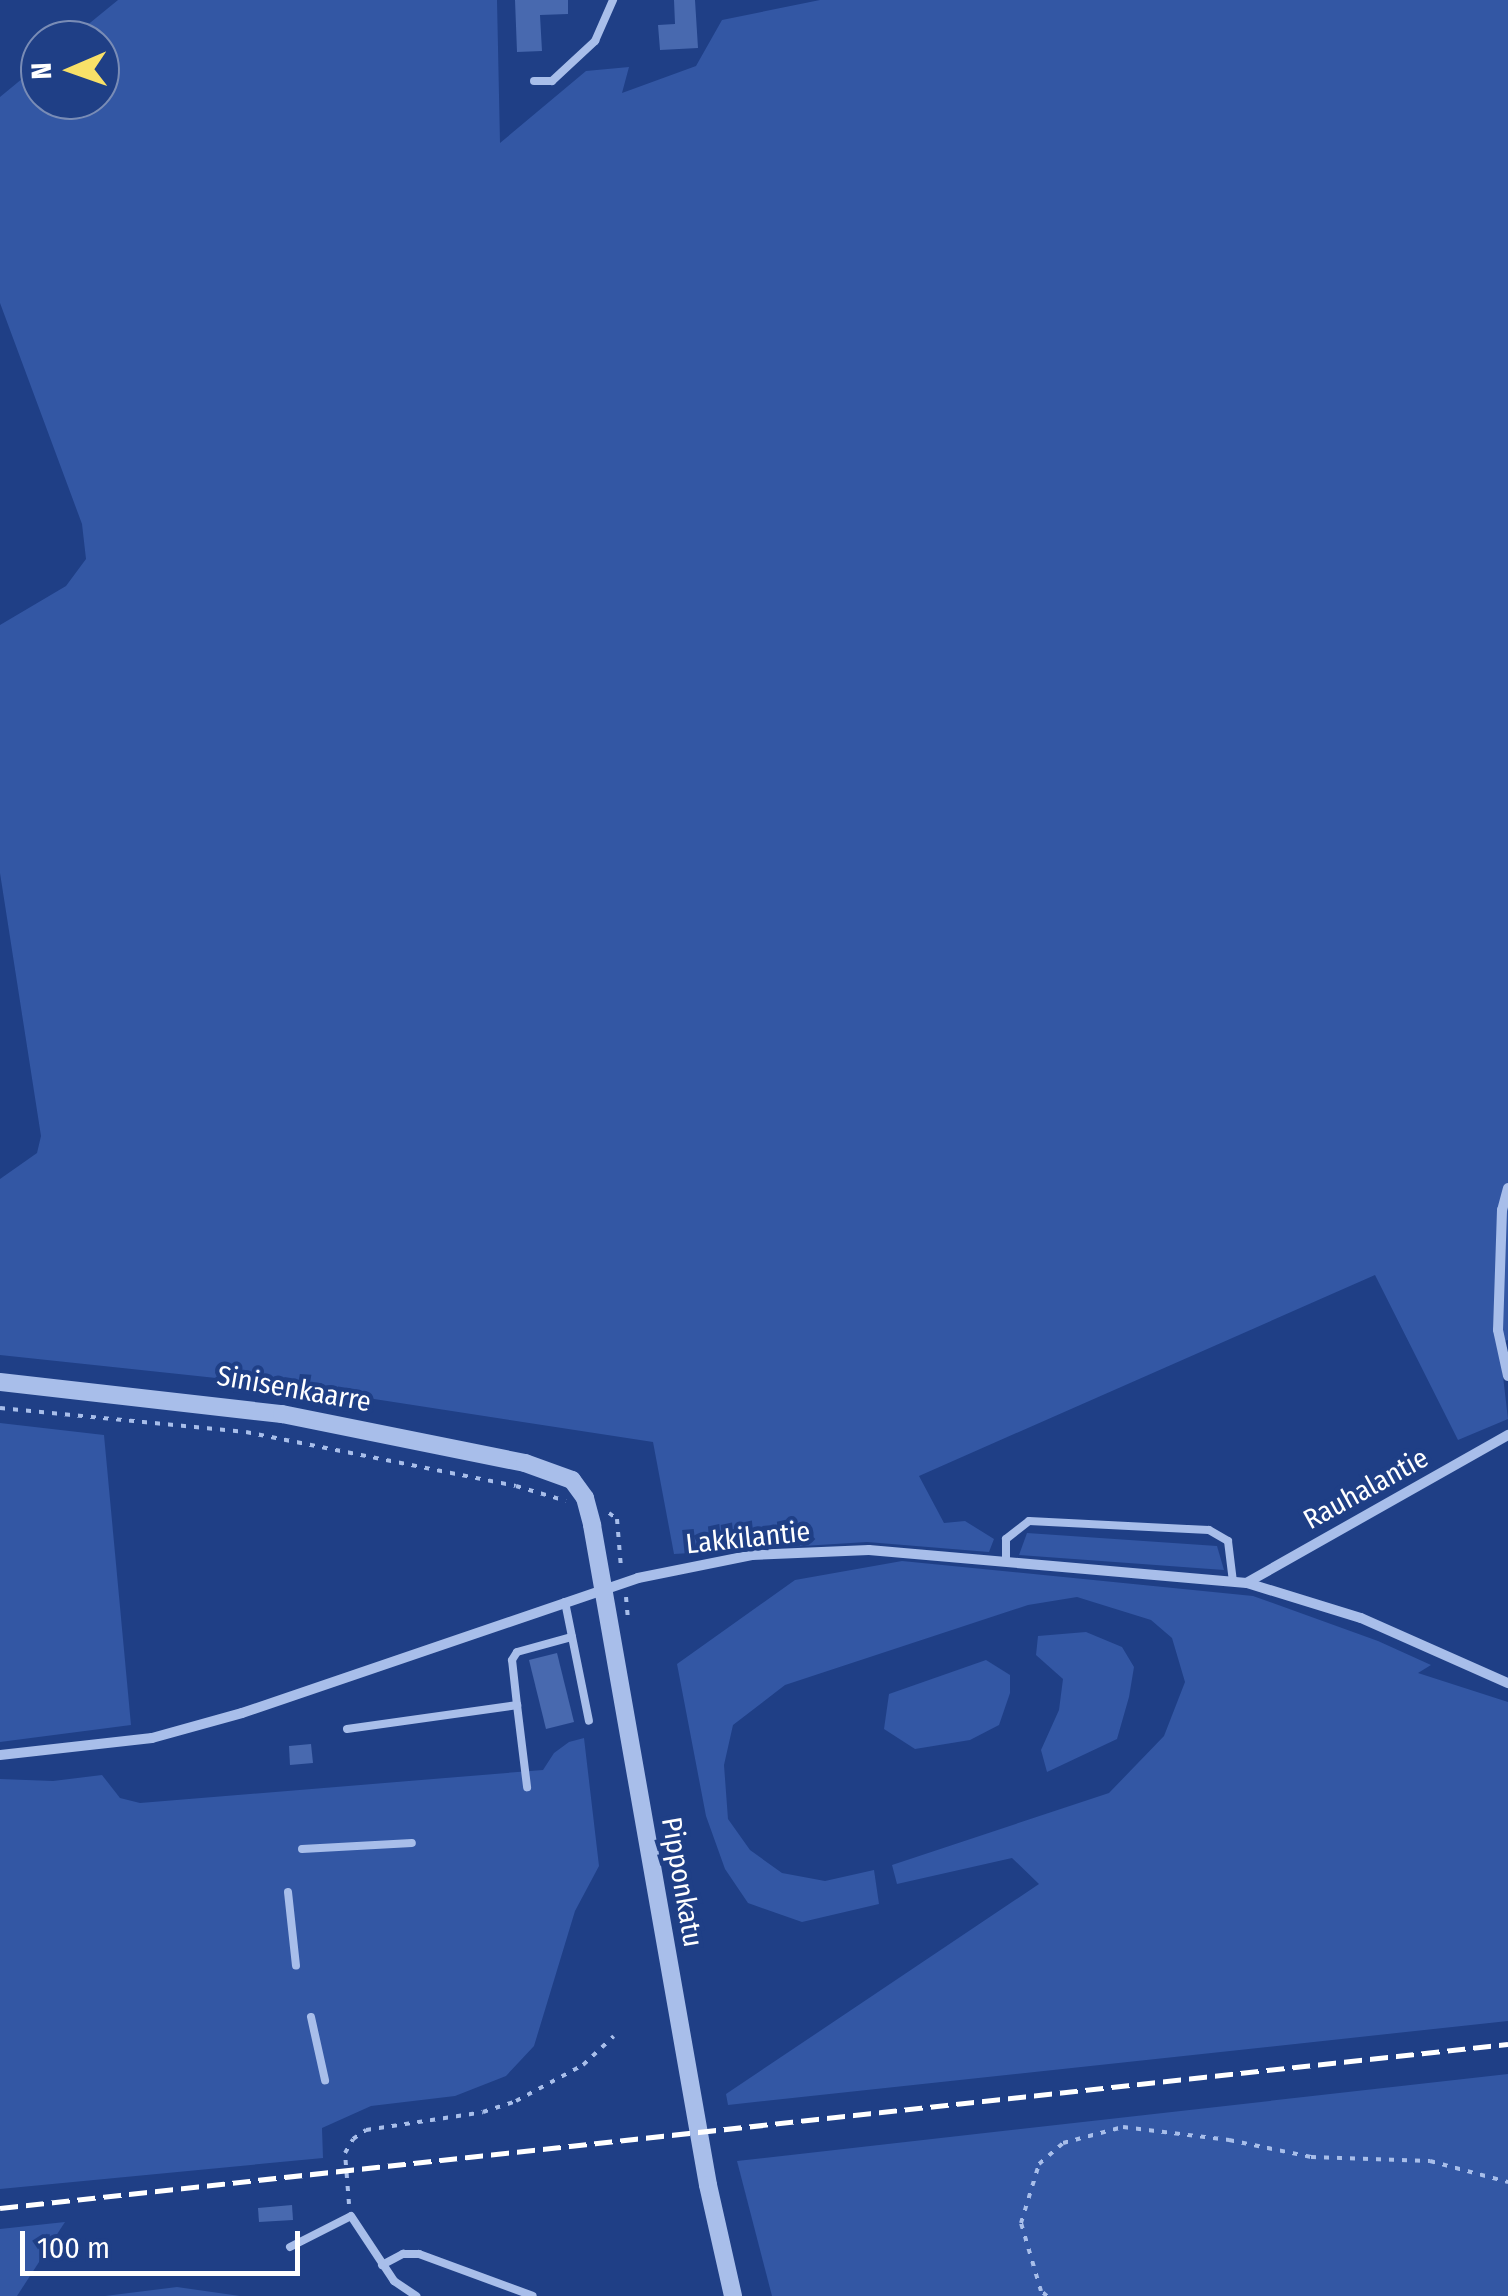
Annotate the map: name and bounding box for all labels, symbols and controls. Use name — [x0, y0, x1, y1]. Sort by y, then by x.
north arrow — [20, 20, 120, 120]
text: N — [25, 62, 58, 80]
street label: Sinisenkaarre — [214, 1359, 374, 1419]
street label: Rauhalantie — [1298, 1441, 1434, 1537]
street label: Lakkilantie — [684, 1515, 812, 1561]
street label: Pipponkatu — [654, 1815, 710, 1949]
scale bar — [25, 2211, 305, 2273]
text: 100 m — [37, 2230, 110, 2266]

